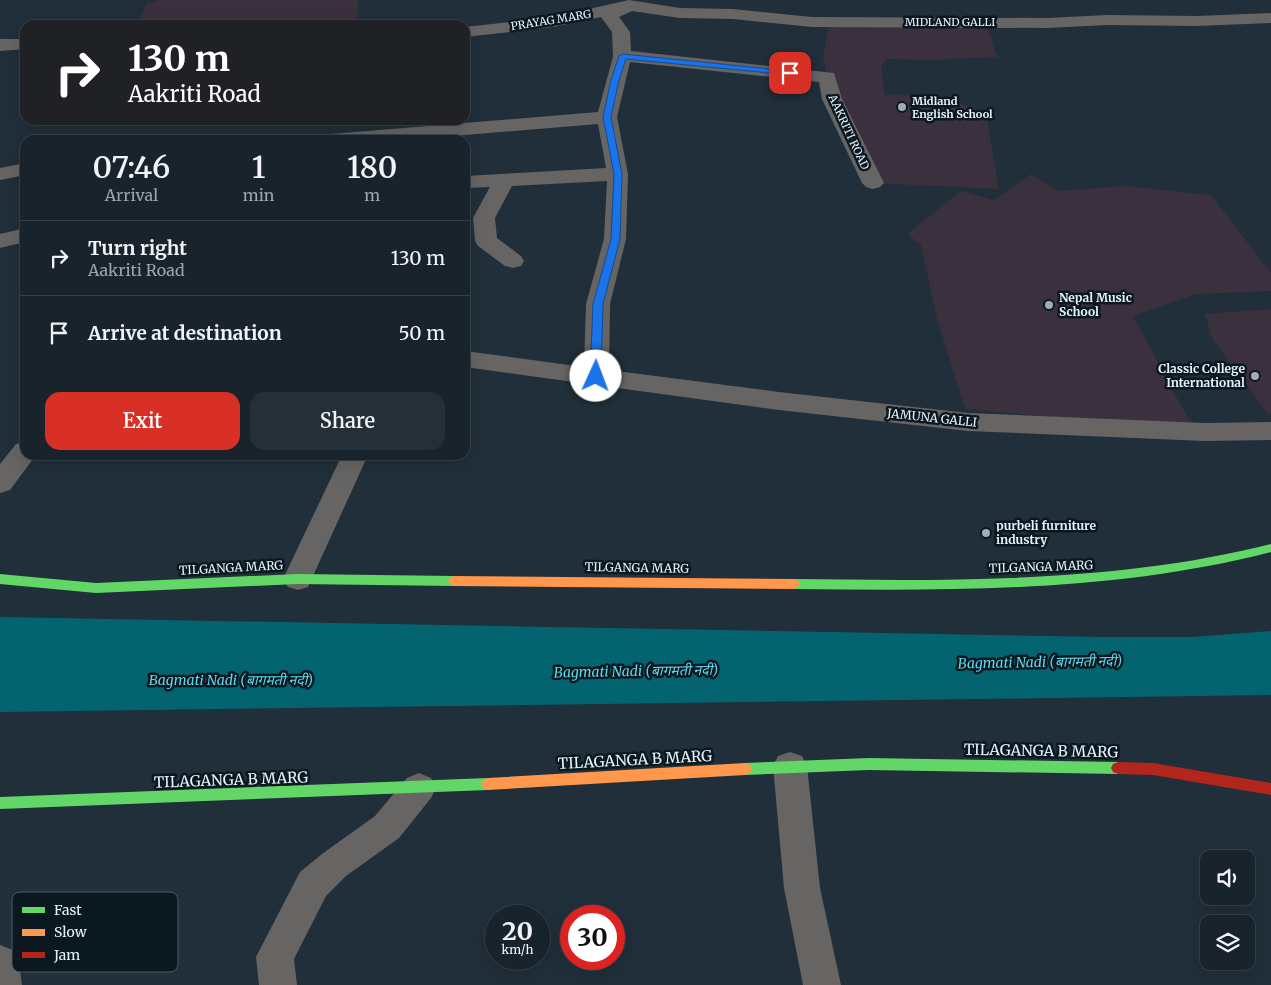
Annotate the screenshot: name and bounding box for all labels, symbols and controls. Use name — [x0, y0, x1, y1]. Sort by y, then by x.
street label: PRAYAG MARG — [510, 7, 592, 33]
street label: MIDLAND GALLI — [905, 15, 995, 29]
text: 130 m — [128, 37, 230, 81]
icon: right — [45, 40, 110, 105]
pin — [769, 52, 811, 94]
icon: arrive — [776, 59, 804, 87]
text: Aakriti Road — [128, 80, 261, 108]
street label: AAKRITI ROAD — [825, 91, 873, 172]
place label: Midland English School — [912, 94, 993, 121]
marker: Midland English School — [896, 101, 908, 113]
text: 07:46 — [93, 148, 170, 186]
text: 1 — [252, 148, 265, 186]
text: 180 — [347, 148, 397, 186]
text: Arrival — [105, 185, 158, 205]
text: min — [243, 185, 274, 205]
text: m — [364, 185, 380, 205]
text: Turn right — [88, 236, 187, 260]
icon: right — [45, 244, 73, 272]
text: 130 m — [391, 246, 445, 270]
text: Aakriti Road — [88, 260, 185, 280]
place label: Nepal Music School — [1059, 290, 1132, 319]
marker: Nepal Music School — [1043, 299, 1055, 311]
icon: arrive — [45, 319, 73, 347]
text: Arrive at destination — [88, 321, 282, 345]
text: 50 m — [399, 321, 445, 345]
position arrow — [569, 349, 621, 401]
place label: Classic College International — [1158, 361, 1246, 390]
marker: Classic College International — [1249, 370, 1261, 382]
button: Exit — [45, 392, 240, 450]
button: Share — [250, 392, 445, 450]
street label: JAMUNA GALLI — [885, 405, 978, 430]
place label: purbeli furniture industry — [996, 518, 1096, 547]
marker: purbeli furniture industry — [980, 527, 992, 539]
street label: TILGANGA MARG — [179, 557, 284, 578]
street label: TILGANGA MARG — [989, 557, 1094, 576]
street label: TILGANGA MARG — [585, 559, 690, 576]
water label: Bagmati Nadi (बागमती नदी) — [958, 652, 1122, 672]
water label: Bagmati Nadi (बागमती नदी) — [554, 661, 718, 681]
water label: Bagmati Nadi (बागमती नदी) — [149, 671, 313, 689]
street label: TILAGANGA B MARG — [964, 740, 1119, 761]
street label: TILAGANGA B MARG — [557, 746, 713, 773]
street label: TILAGANGA B MARG — [153, 767, 309, 792]
map controls — [1200, 850, 1255, 970]
button: sound — [1200, 850, 1255, 905]
legend — [12, 892, 178, 972]
text: Fast — [54, 901, 82, 919]
speed limit sign: 30 — [560, 905, 625, 970]
text: 20 — [502, 915, 533, 947]
button: layers — [1200, 915, 1255, 970]
text: Slow — [54, 923, 87, 941]
text: km/h — [502, 942, 533, 957]
text: Jam — [53, 946, 80, 964]

